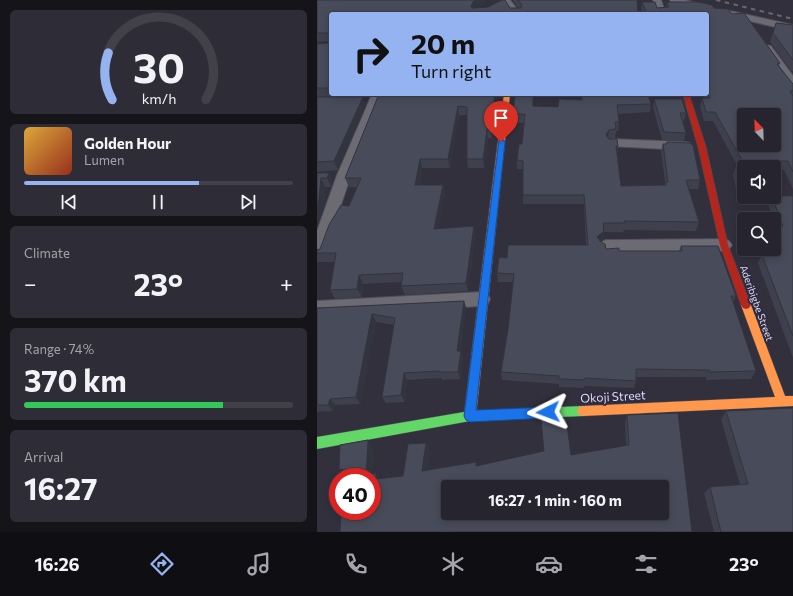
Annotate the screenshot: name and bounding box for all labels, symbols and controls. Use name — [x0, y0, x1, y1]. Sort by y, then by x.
text: 20 m — [411, 26, 475, 60]
icon: right — [345, 28, 397, 80]
text: 30 — [133, 41, 184, 92]
text: Turn right — [411, 60, 491, 82]
text: km/h — [141, 89, 176, 107]
pin — [484, 101, 518, 142]
icon: arrive — [490, 107, 512, 129]
north arrow — [737, 108, 781, 152]
map controls — [737, 108, 781, 256]
text: Golden Hour — [84, 134, 171, 152]
text: Lumen — [84, 152, 124, 168]
button: sound — [737, 160, 781, 204]
icon: previous — [58, 191, 80, 213]
icon: pause — [147, 191, 169, 213]
icon: next — [237, 191, 259, 213]
button: search — [737, 212, 781, 256]
text: Climate — [24, 245, 70, 261]
street label: Aderibigbe Street — [738, 264, 776, 342]
text: 23° — [134, 265, 183, 302]
text: − — [24, 270, 37, 297]
text: + — [280, 270, 293, 297]
text: Range · 74% — [24, 341, 94, 357]
text: 370 km — [24, 361, 127, 398]
street label: Okoji Street — [580, 387, 646, 405]
position arrow — [527, 391, 569, 433]
text: Arrival — [24, 449, 63, 465]
speed limit sign: 40 — [329, 468, 381, 520]
text: 16:27 — [24, 469, 97, 506]
text: 16:27 · 1 min · 160 m — [488, 491, 622, 509]
icon: directions — [148, 550, 176, 578]
icon: music — [245, 550, 273, 578]
icon: phone — [342, 550, 370, 578]
icon: climate — [439, 550, 467, 578]
icon: car — [535, 550, 563, 578]
icon: filters — [632, 550, 660, 578]
text: 16:26 — [34, 553, 80, 575]
text: 23° — [729, 553, 759, 575]

